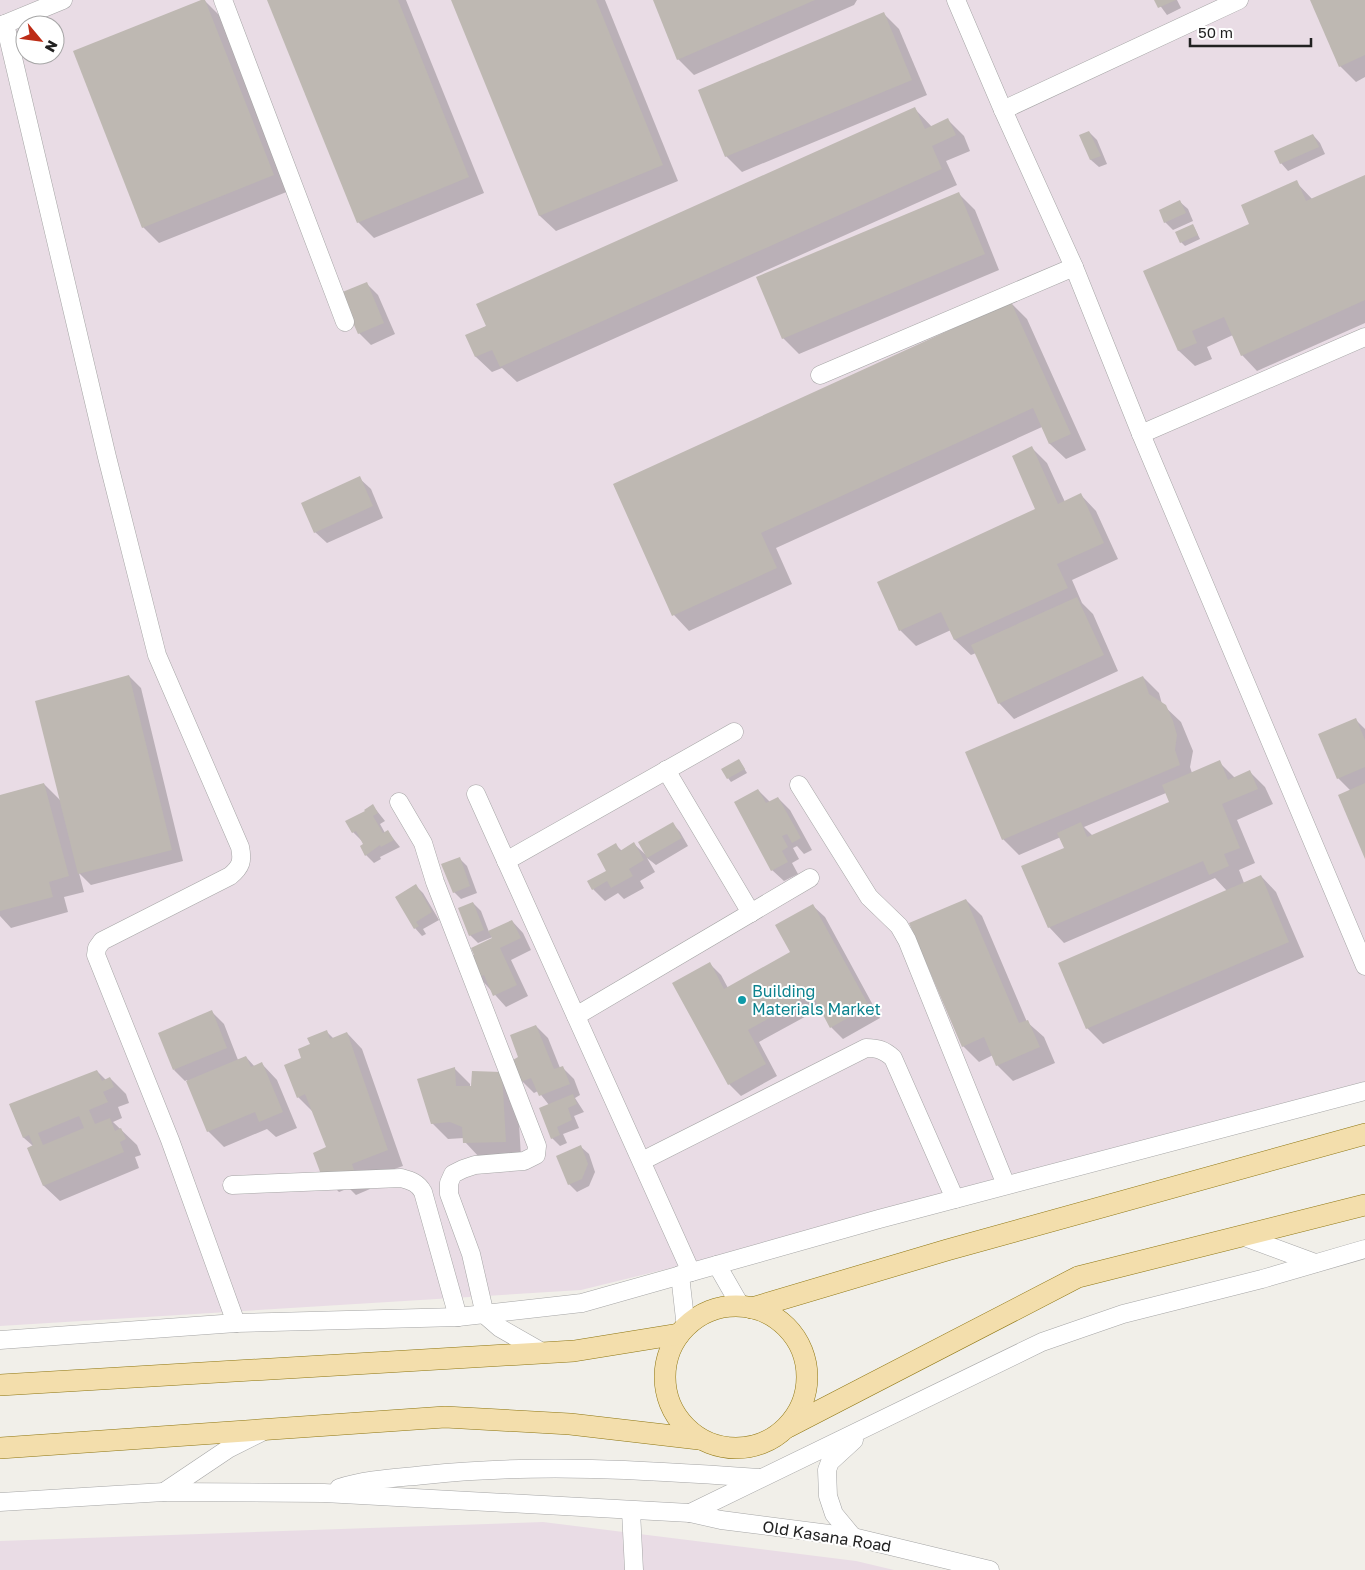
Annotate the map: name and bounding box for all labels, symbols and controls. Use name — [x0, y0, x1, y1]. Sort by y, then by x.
north arrow — [15, 15, 65, 65]
scale bar — [1190, 15, 1311, 47]
text: 50 m — [1198, 23, 1233, 41]
text: N — [42, 38, 62, 55]
place label: Building Materials Market — [752, 981, 881, 1019]
marker: Building Materials Market — [736, 994, 748, 1006]
street label: Old Kasana Road — [761, 1516, 893, 1556]

